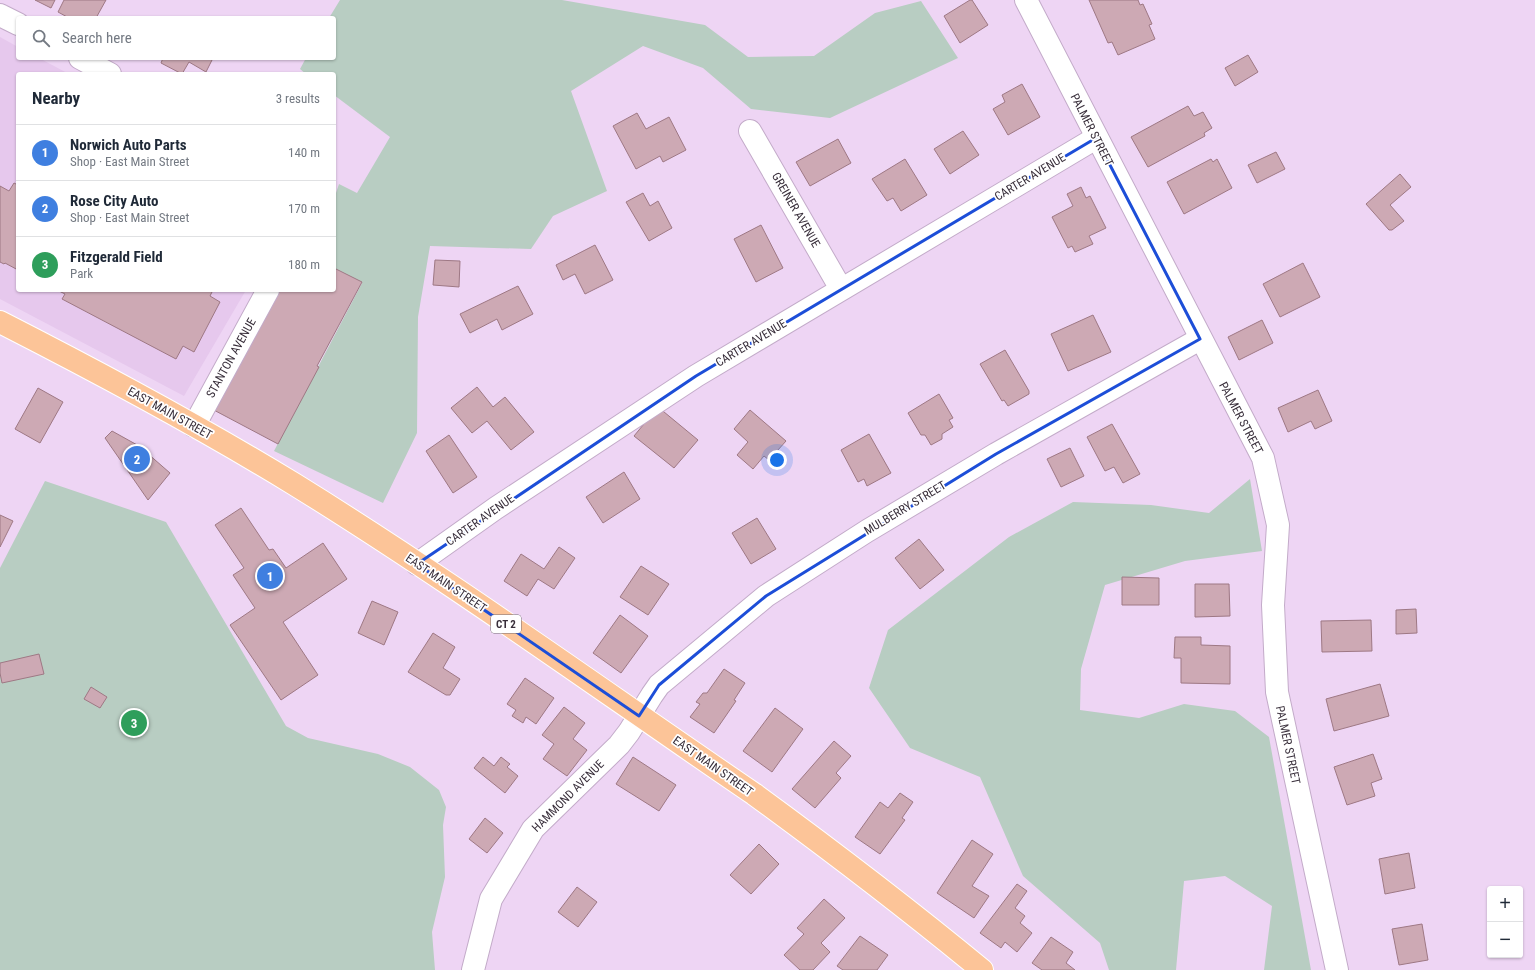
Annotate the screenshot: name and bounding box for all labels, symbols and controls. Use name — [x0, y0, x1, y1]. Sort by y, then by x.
search box — [16, 16, 336, 60]
icon: search — [30, 27, 52, 49]
text: Search here — [62, 29, 132, 47]
text: Nearby — [32, 88, 80, 108]
text: 3 results — [276, 91, 320, 106]
street label: PALMER STREET — [1068, 91, 1116, 169]
text: Norwich Auto Parts — [70, 136, 187, 154]
text: 1 — [42, 145, 48, 160]
text: 140 m — [288, 145, 320, 160]
street label: CARTER AVENUE — [992, 150, 1068, 204]
text: Shop · East Main Street — [70, 154, 189, 169]
street label: GREINER AVENUE — [769, 170, 823, 250]
text: Rose City Auto — [70, 192, 158, 210]
text: 2 — [42, 201, 48, 216]
text: 170 m — [288, 201, 320, 216]
text: Shop · East Main Street — [70, 210, 189, 225]
text: Fitzgerald Field — [70, 248, 163, 266]
text: 3 — [42, 257, 48, 272]
text: 180 m — [288, 257, 320, 272]
text: Park — [70, 266, 93, 281]
street label: STANTON AVENUE — [203, 316, 259, 400]
street label: CARTER AVENUE — [713, 316, 789, 370]
street label: PALMER STREET — [1216, 379, 1266, 457]
street label: EAST MAIN STREET — [125, 384, 215, 442]
pin: 2 — [124, 444, 150, 474]
your location — [767, 450, 787, 470]
street label: MULBERRY STREET — [862, 478, 948, 538]
street label: CARTER AVENUE — [443, 491, 517, 549]
street label: EAST MAIN STREET — [403, 551, 489, 615]
pin: 1 — [257, 561, 283, 591]
road number: CT 2 — [491, 615, 521, 633]
street label: PALMER STREET — [1273, 705, 1303, 785]
pin: 3 — [121, 708, 147, 738]
street label: EAST MAIN STREET — [670, 733, 756, 799]
street label: HAMMOND AVENUE — [529, 757, 607, 835]
map controls — [1487, 886, 1523, 958]
button: + — [1487, 886, 1523, 922]
button: − — [1487, 922, 1523, 958]

